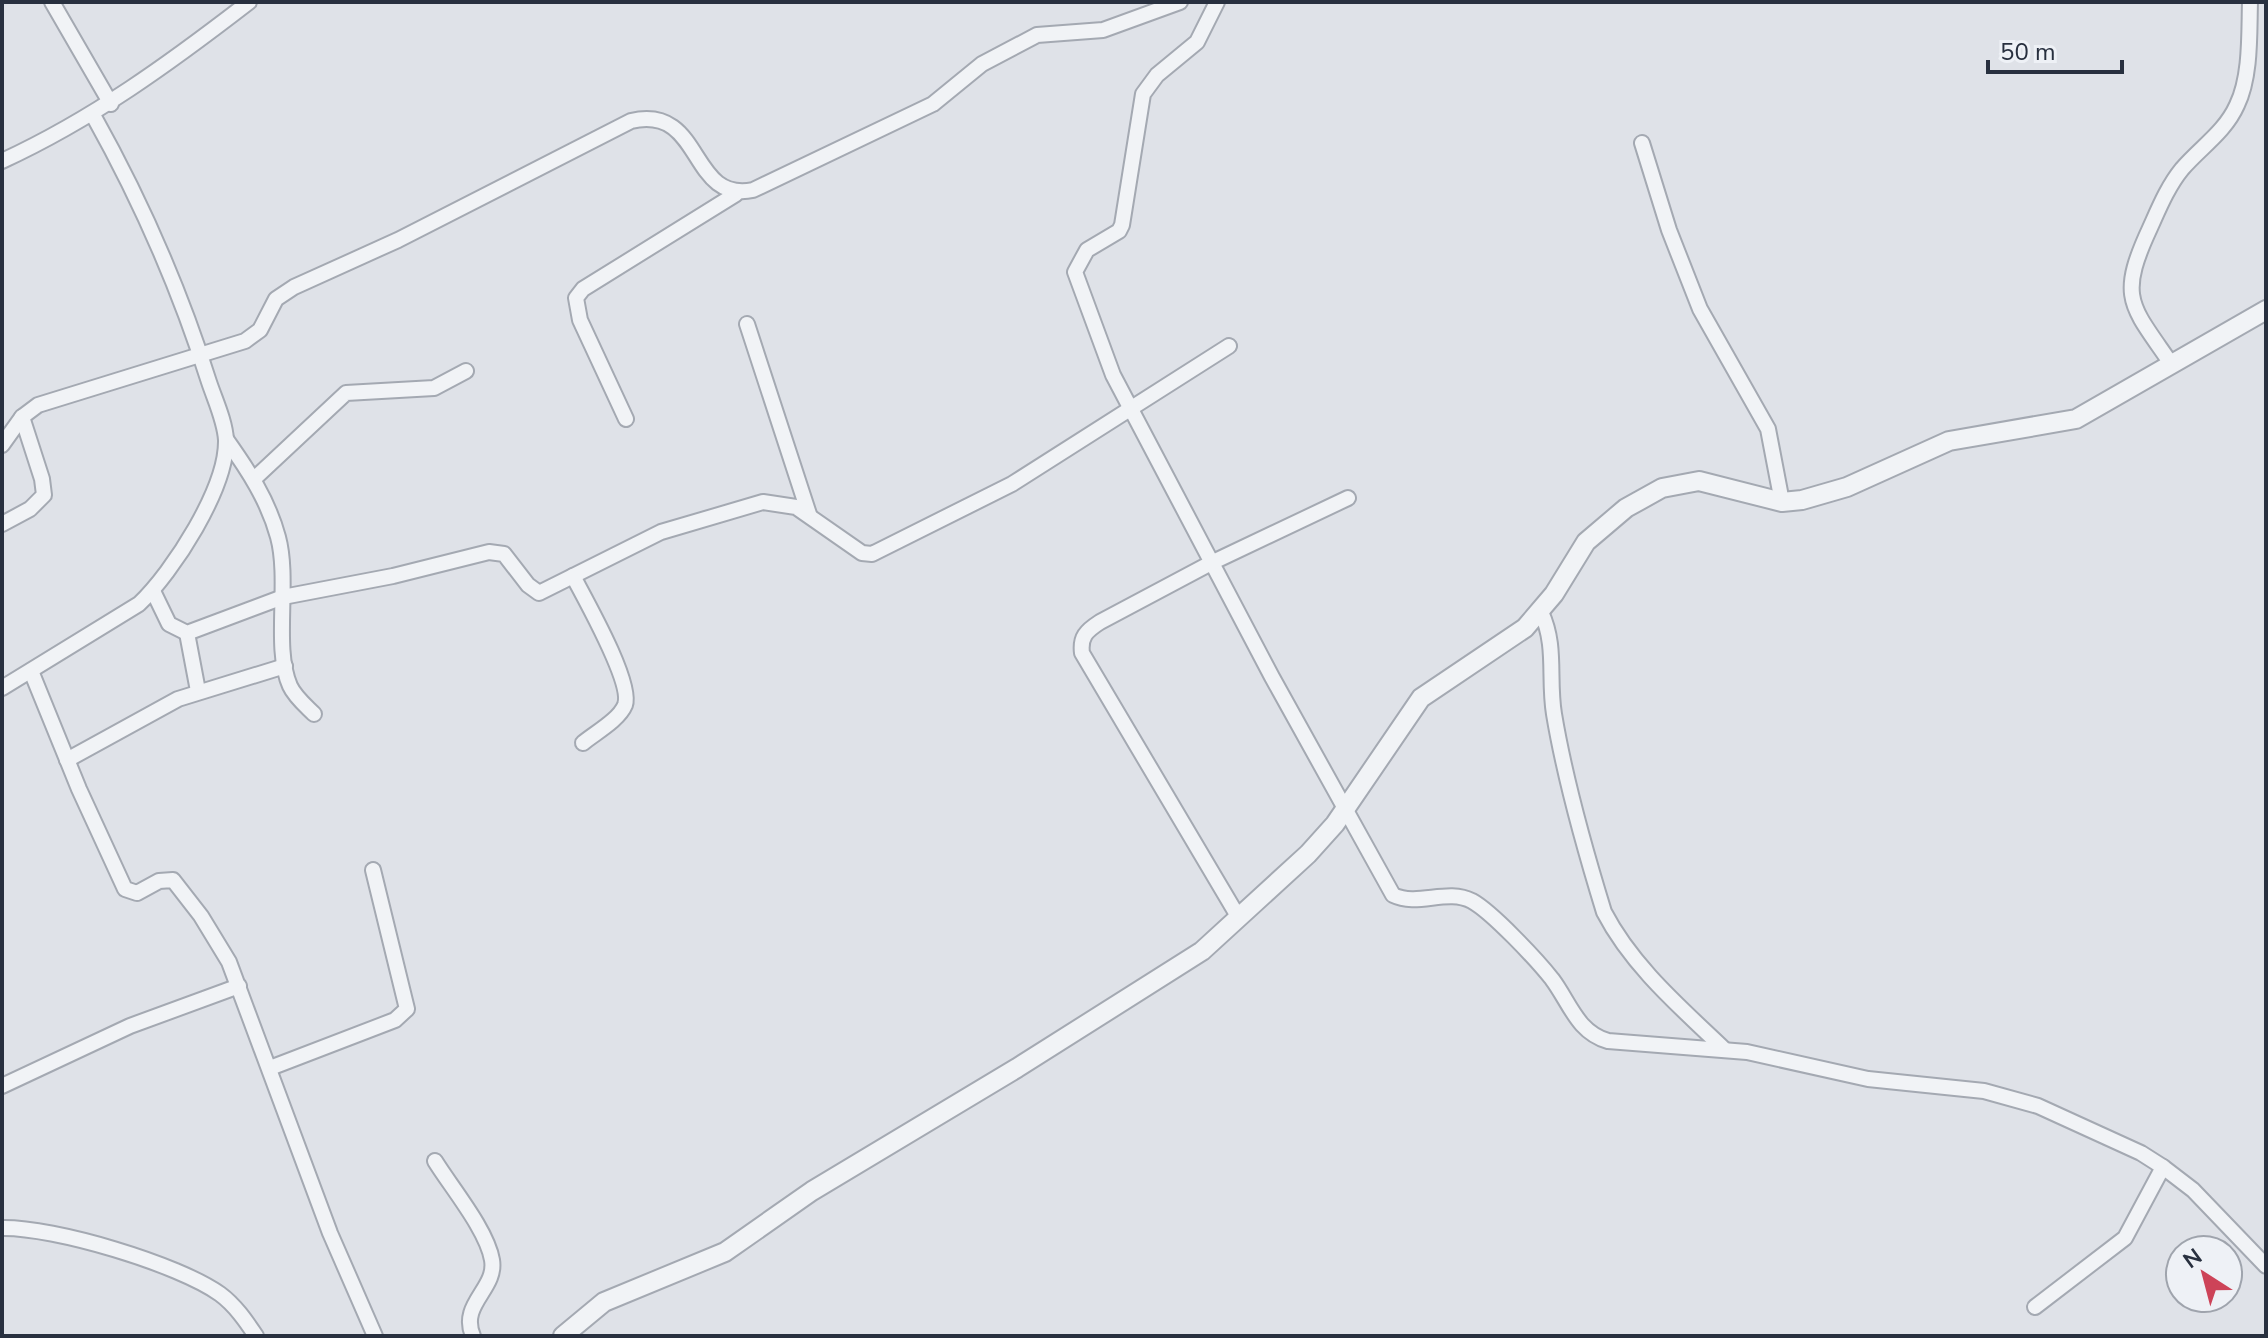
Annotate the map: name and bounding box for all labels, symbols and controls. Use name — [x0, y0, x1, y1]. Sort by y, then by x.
scale bar — [1988, 24, 2122, 74]
text: 50 m — [2000, 36, 2056, 68]
north arrow — [2164, 1234, 2244, 1314]
text: N — [2177, 1242, 2208, 1276]

